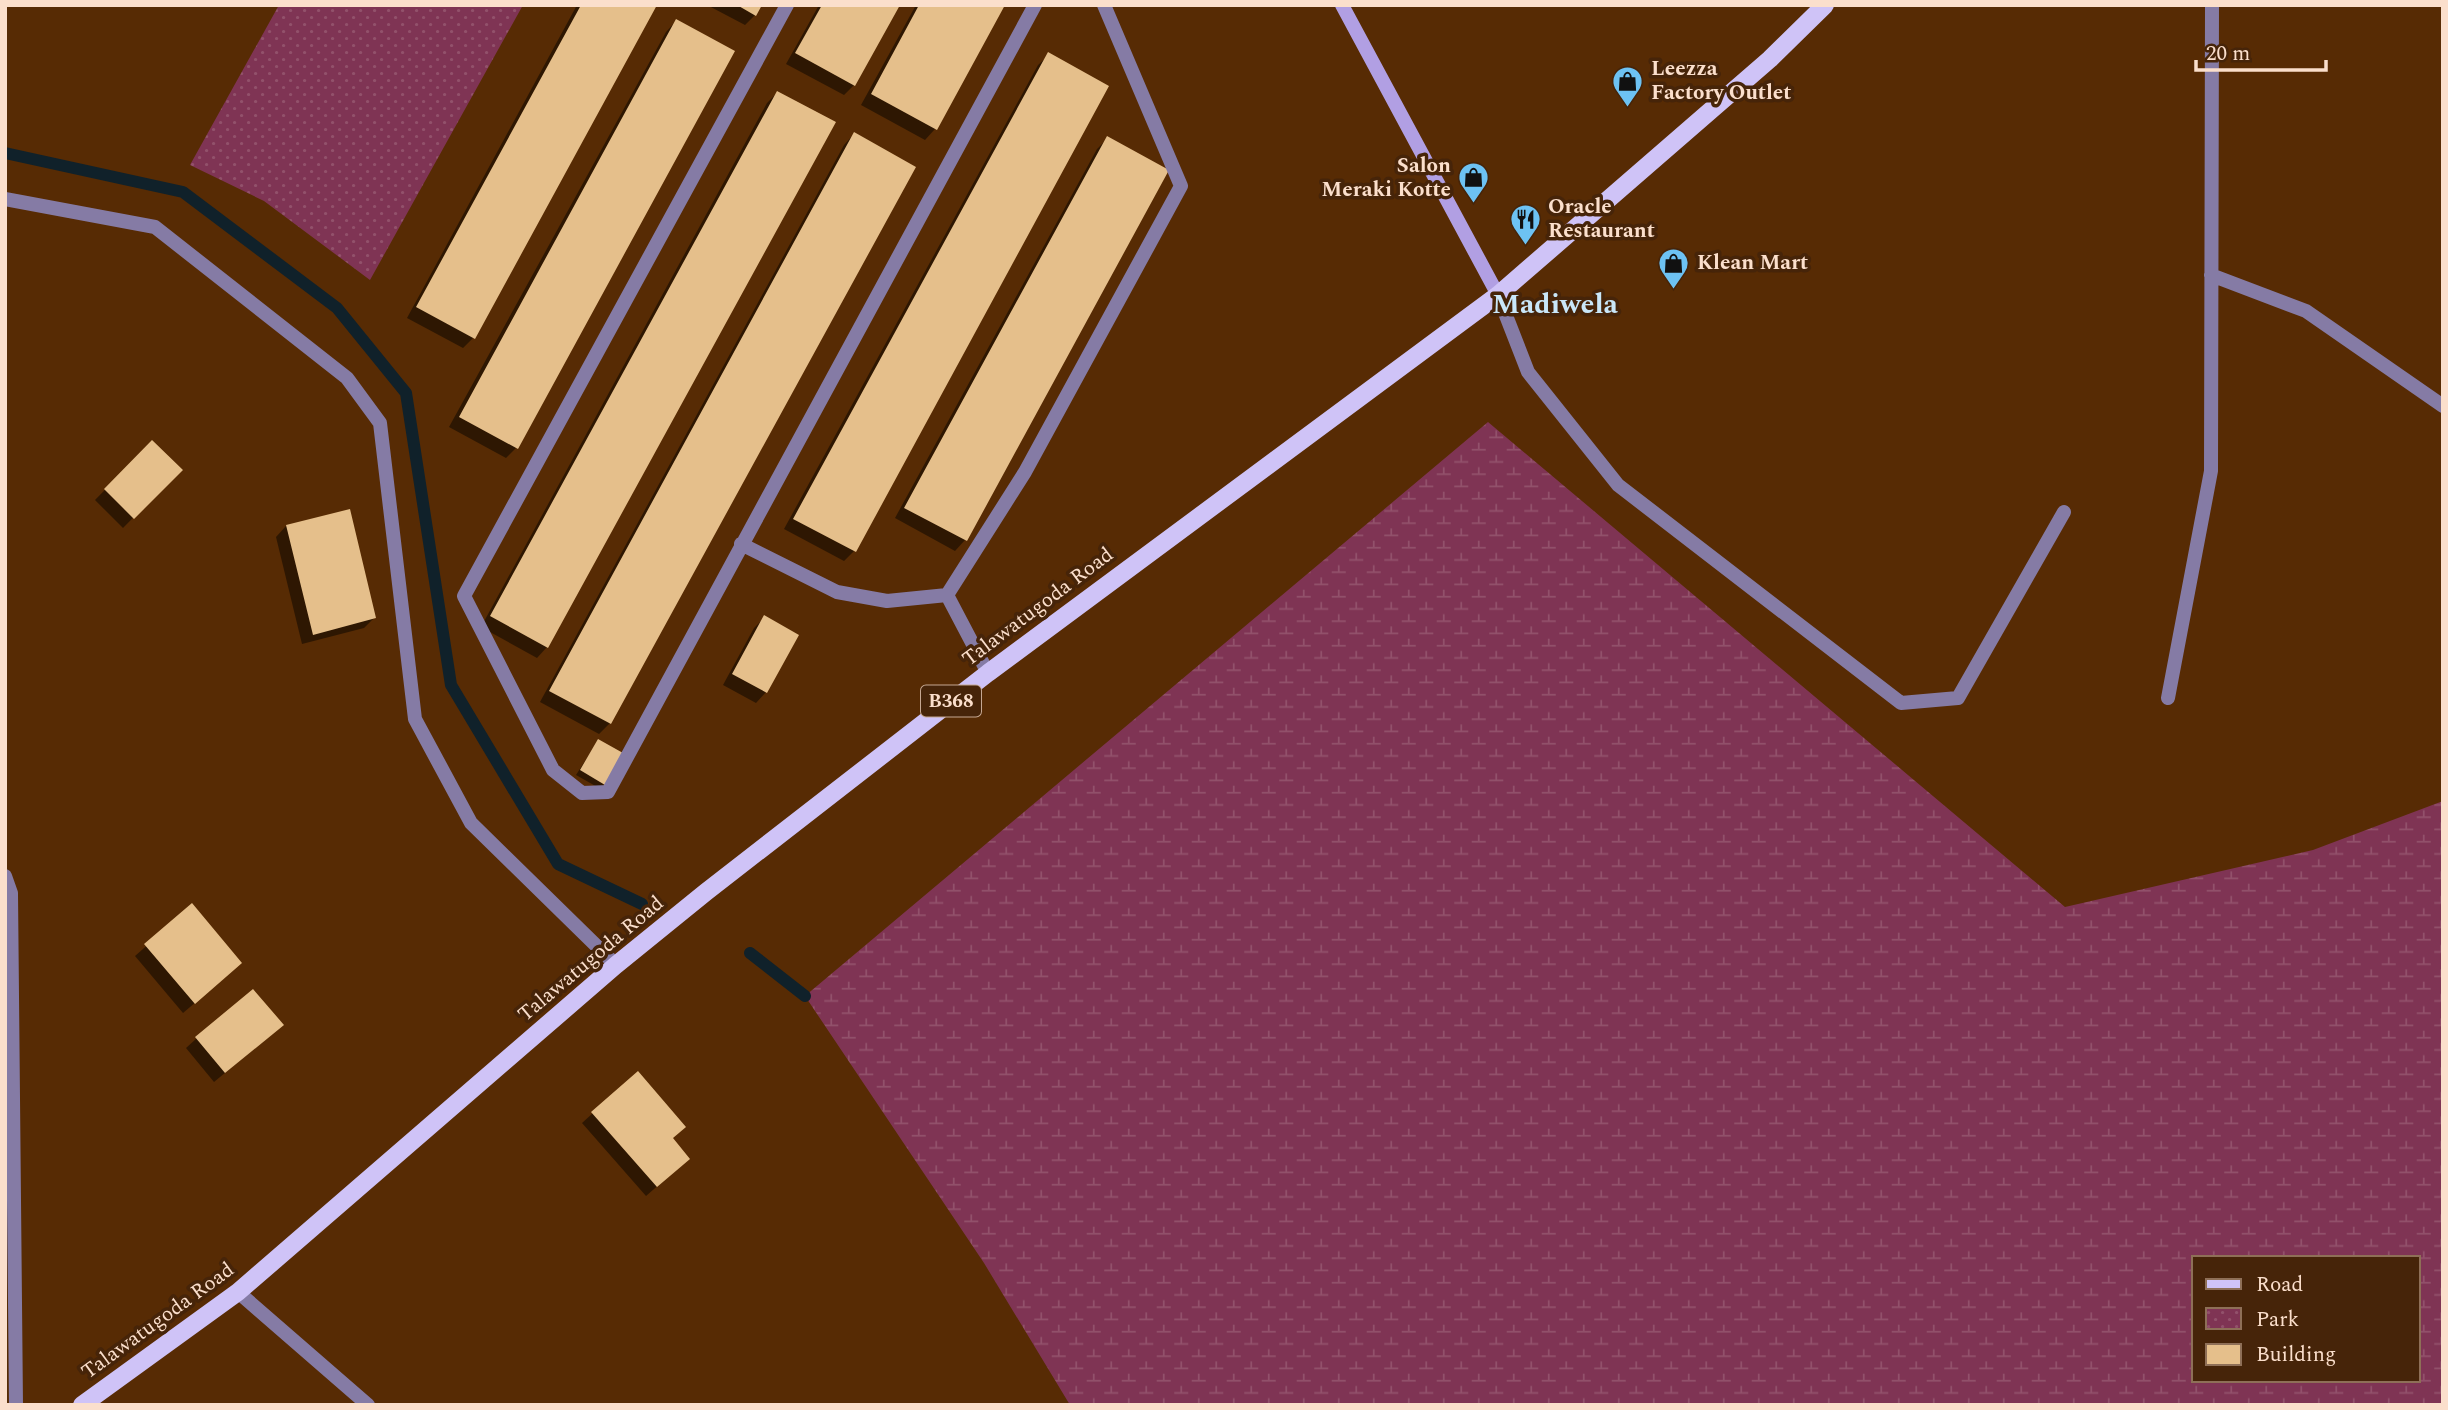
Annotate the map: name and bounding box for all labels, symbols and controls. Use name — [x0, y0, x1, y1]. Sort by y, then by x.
scale bar — [2196, 28, 2326, 72]
text: 20 m — [2206, 38, 2250, 70]
place label: Leezza Factory Outlet — [1651, 53, 1791, 109]
shop icon: Leezza Factory Outlet — [1611, 64, 1645, 108]
place label: Salon Meraki Kotte — [1321, 150, 1451, 206]
shop icon: Salon Meraki Kotte — [1457, 161, 1491, 205]
place label: Oracle Restaurant — [1548, 191, 1655, 247]
restaurant icon: Oracle Restaurant — [1508, 202, 1542, 246]
shop icon: Klean Mart — [1657, 246, 1691, 290]
place label: Klean Mart — [1697, 247, 1808, 279]
district label: Madiwela — [1492, 283, 1619, 326]
street label: Talawatugoda Road — [955, 539, 1121, 675]
road number: B368 — [921, 686, 981, 716]
street label: Talawatugoda Road — [511, 888, 671, 1030]
street label: Talawatugoda Road — [75, 1254, 241, 1388]
legend — [2192, 1256, 2420, 1382]
text: Road — [2256, 1269, 2303, 1301]
text: Park — [2256, 1304, 2300, 1336]
text: Building — [2256, 1339, 2336, 1371]

